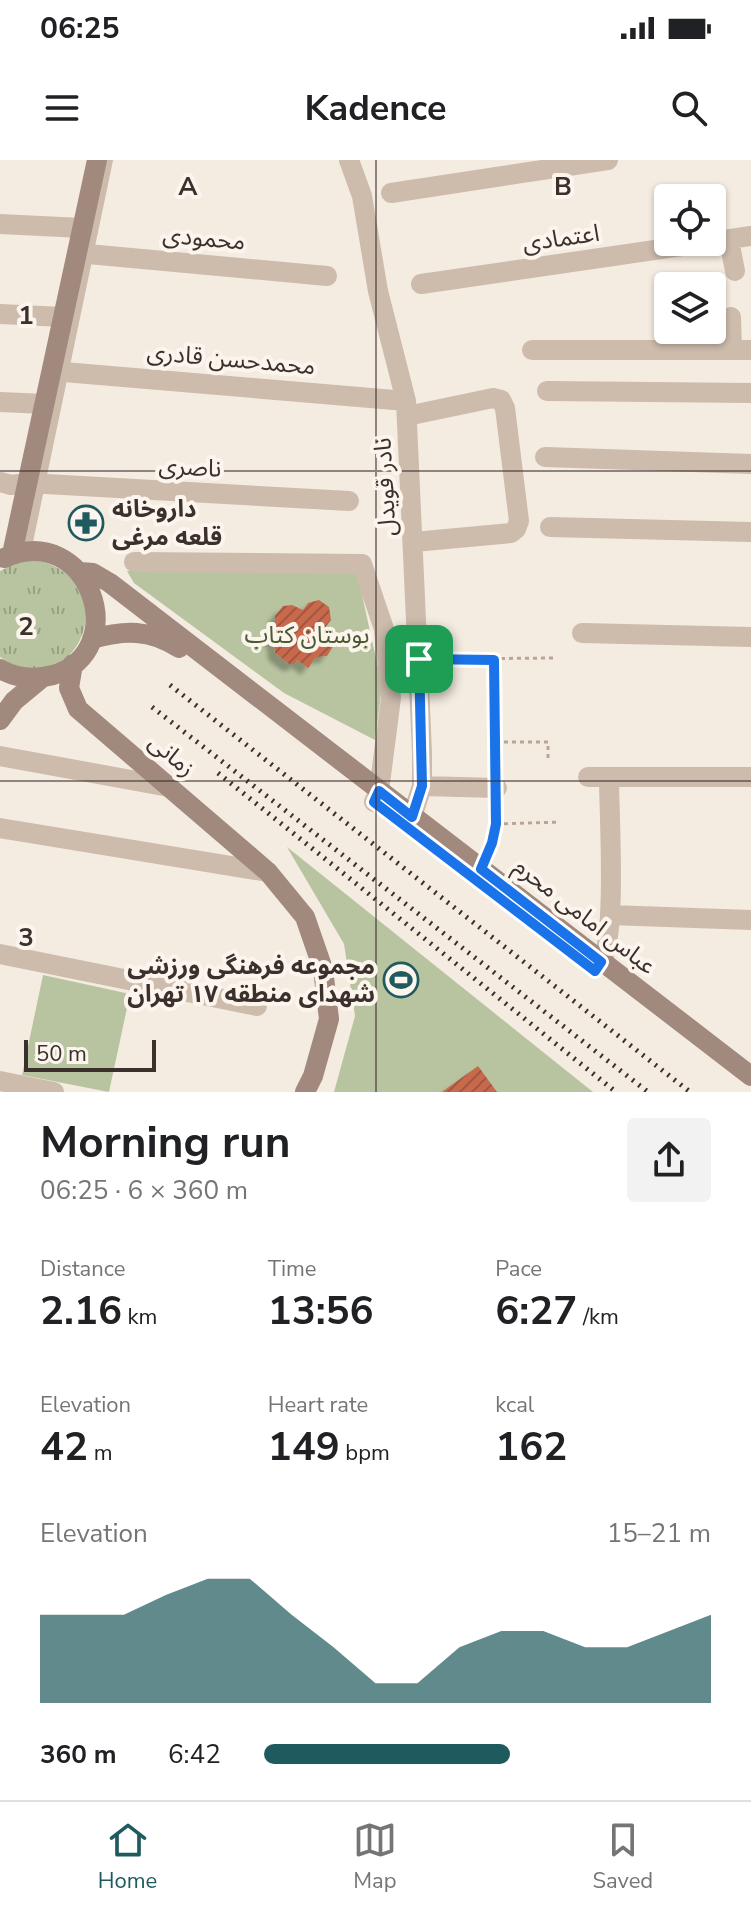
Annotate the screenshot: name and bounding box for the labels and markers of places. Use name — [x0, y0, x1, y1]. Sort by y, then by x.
place label: داروخانه قلعه مرغی — [112, 493, 222, 553]
pharmacy icon: داروخانه قلعه مرغی — [67, 504, 105, 542]
pin — [385, 625, 453, 693]
place label: مجموعه فرهنگی ورزشی شهدای منطقه ۱۷ تهران — [127, 950, 375, 1010]
sports icon: مجموعه فرهنگی ورزشی شهدای منطقه ۱۷ تهران — [382, 961, 420, 999]

